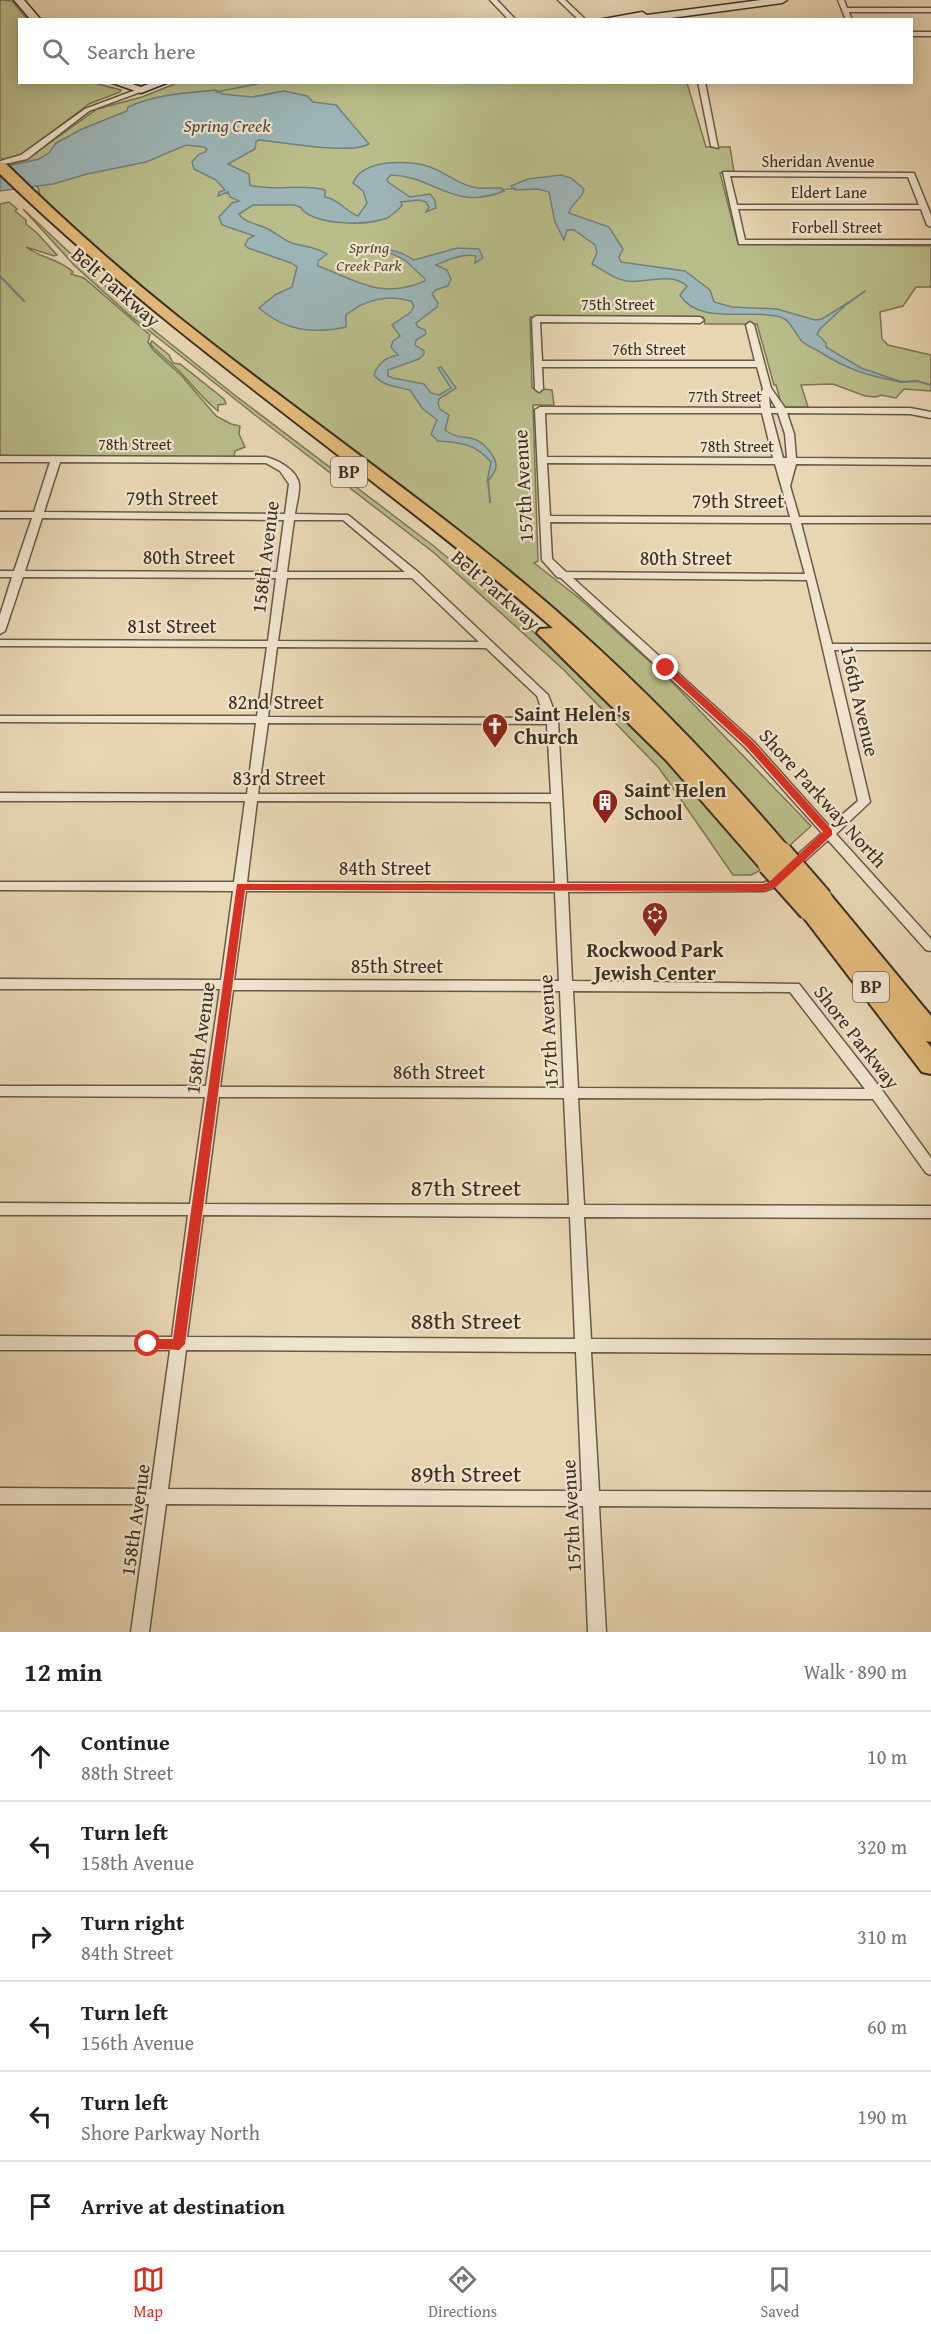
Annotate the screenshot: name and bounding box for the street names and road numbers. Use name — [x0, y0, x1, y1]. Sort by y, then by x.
street label: Sheridan Avenue — [761, 149, 875, 173]
street label: Eldert Lane — [791, 180, 867, 204]
street label: Forbell Street — [792, 215, 883, 239]
street label: Belt Parkway — [65, 240, 167, 334]
street label: 75th Street — [581, 292, 655, 316]
street label: 76th Street — [612, 337, 686, 361]
street label: 77th Street — [688, 384, 762, 408]
street label: 157th Avenue — [505, 429, 540, 543]
street label: 78th Street — [98, 432, 172, 456]
street label: 78th Street — [700, 434, 774, 458]
road number: BP — [331, 457, 367, 487]
street label: 79th Street — [126, 483, 218, 512]
street label: 79th Street — [692, 486, 784, 515]
street label: 158th Avenue — [243, 499, 286, 615]
street label: 80th Street — [143, 542, 235, 571]
street label: Belt Parkway — [445, 543, 547, 637]
street label: 80th Street — [640, 543, 732, 572]
street label: 81st Street — [127, 611, 217, 640]
street label: 156th Avenue — [834, 643, 887, 759]
street label: 82nd Street — [228, 687, 324, 716]
street label: Shore Parkway North — [753, 721, 894, 874]
street label: 83rd Street — [233, 763, 325, 792]
street label: 84th Street — [339, 853, 431, 882]
street label: 85th Street — [351, 951, 443, 980]
road number: BP — [853, 972, 889, 1002]
street label: 157th Avenue — [530, 974, 565, 1088]
street label: Shore Parkway — [808, 979, 907, 1095]
street label: 158th Avenue — [177, 980, 222, 1096]
street label: 86th Street — [393, 1057, 485, 1086]
street label: 87th Street — [410, 1170, 522, 1205]
street label: 88th Street — [410, 1303, 522, 1338]
street label: 89th Street — [410, 1456, 522, 1491]
street label: 157th Avenue — [553, 1459, 588, 1573]
street label: 158th Avenue — [112, 1462, 157, 1578]

